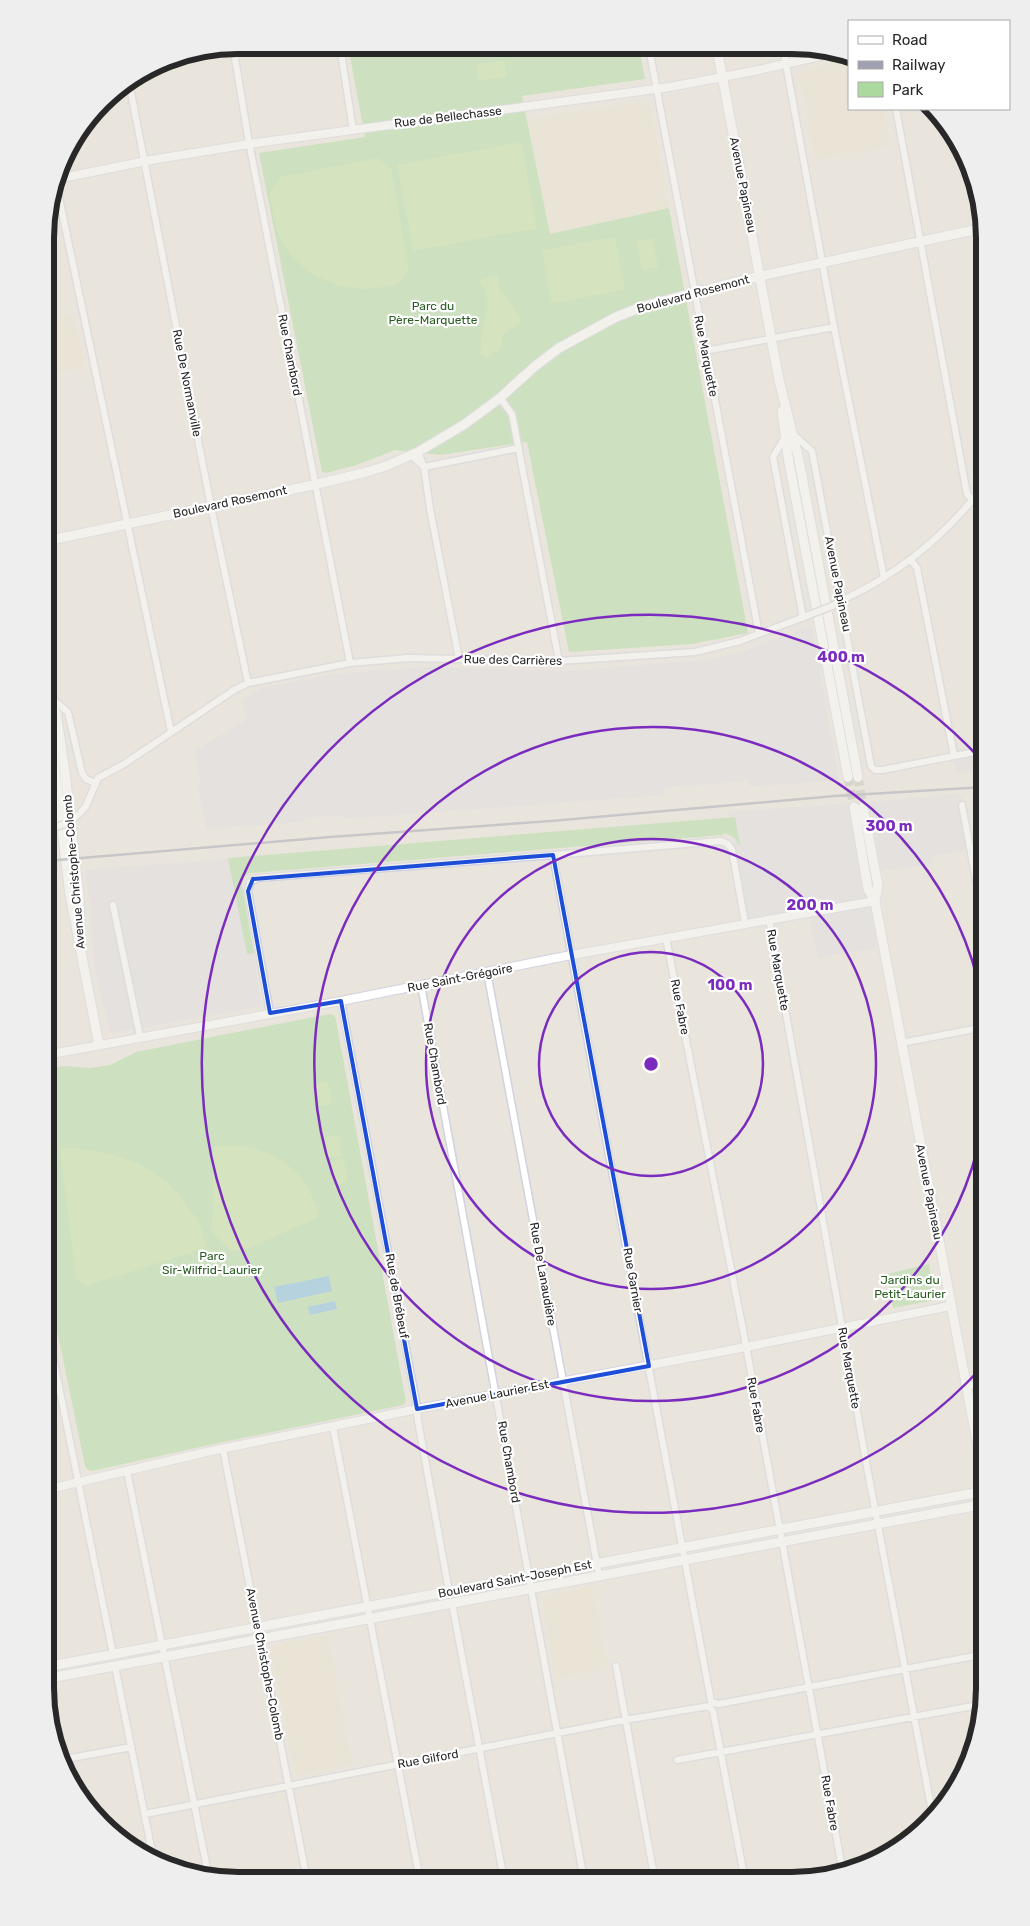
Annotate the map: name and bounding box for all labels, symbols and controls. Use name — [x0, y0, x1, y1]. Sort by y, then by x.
legend — [848, 20, 1010, 110]
text: Road — [892, 31, 928, 49]
text: Railway — [892, 56, 946, 74]
text: Park — [892, 81, 923, 99]
street label: Rue de Bellechasse — [393, 103, 503, 131]
street label: Avenue Papineau — [727, 136, 759, 234]
street label: Boulevard Rosemont — [635, 272, 751, 316]
park label: Parc du Père-Marquette — [389, 299, 478, 327]
street label: Rue Chambord — [275, 313, 305, 397]
street label: Rue Marquette — [691, 314, 721, 398]
street label: Rue De Normanville — [170, 328, 204, 438]
street label: Boulevard Rosemont — [172, 483, 289, 521]
street label: Avenue Papineau — [822, 535, 854, 633]
text: 400 m — [817, 648, 865, 666]
street label: Rue des Carrières — [464, 652, 562, 668]
street label: Avenue Christophe-Colomb — [60, 794, 88, 950]
text: 300 m — [865, 817, 913, 835]
text: 200 m — [786, 896, 834, 914]
street label: Rue Marquette — [764, 928, 792, 1012]
street label: Rue Saint-Grégoire — [406, 961, 514, 995]
text: 100 m — [708, 976, 752, 994]
street label: Rue Fabre — [668, 978, 692, 1036]
street label: Rue Chambord — [421, 1022, 449, 1106]
centre of rings — [642, 1055, 660, 1073]
street label: Avenue Papineau — [913, 1143, 945, 1241]
street label: Rue De Lanaudière — [527, 1221, 559, 1327]
street label: Rue Garnier — [620, 1247, 646, 1314]
park label: Parc Sir-Wilfrid-Laurier — [162, 1249, 262, 1277]
street label: Rue de Brébeuf — [383, 1252, 411, 1340]
park label: Jardins du Petit-Laurier — [874, 1273, 946, 1301]
street label: Rue Marquette — [835, 1326, 863, 1410]
street label: Rue Fabre — [744, 1376, 768, 1434]
street label: Avenue Laurier Est — [444, 1377, 550, 1411]
street label: Rue Chambord — [495, 1420, 523, 1504]
street label: Boulevard Saint-Joseph Est — [437, 1557, 593, 1601]
street label: Avenue Christophe-Colomb — [243, 1587, 287, 1741]
street label: Rue Gilford — [396, 1747, 460, 1771]
street label: Rue Fabre — [818, 1774, 842, 1832]

